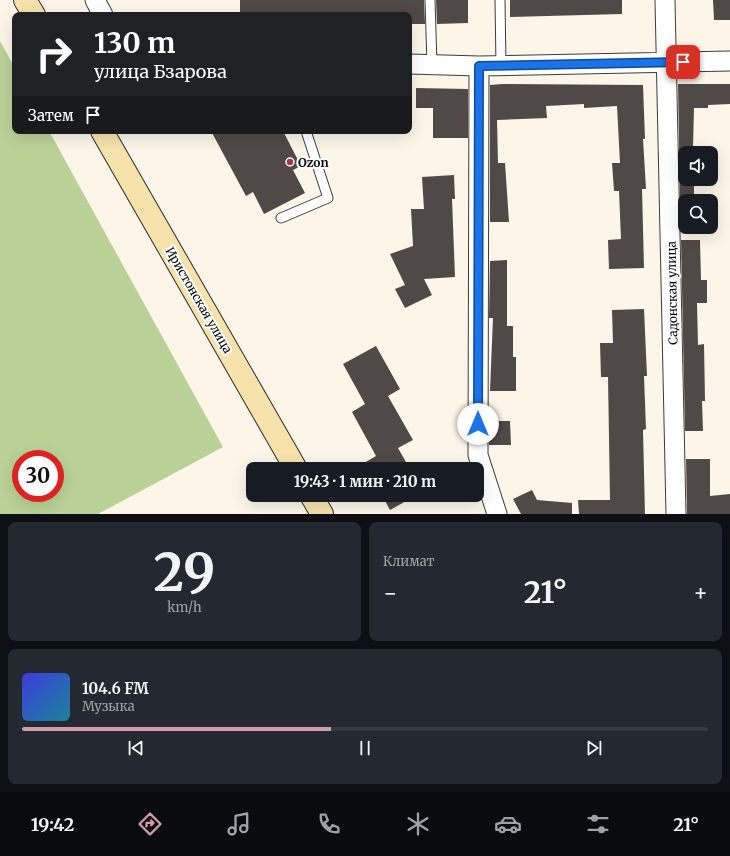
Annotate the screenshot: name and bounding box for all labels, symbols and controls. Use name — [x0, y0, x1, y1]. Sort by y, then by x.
text: 130 m — [94, 25, 176, 61]
icon: right — [28, 28, 80, 80]
pin — [666, 45, 700, 79]
icon: arrive — [672, 51, 694, 73]
text: улица Бзарова — [94, 60, 227, 83]
icon: arrive — [82, 104, 104, 126]
text: Затем — [28, 106, 74, 125]
map controls — [678, 146, 718, 234]
button: sound — [678, 146, 718, 186]
place label: Ozon — [298, 155, 329, 170]
marker: Ozon — [285, 157, 295, 167]
button: search — [678, 194, 718, 234]
street label: Садонская улица — [664, 240, 680, 345]
street label: Иристонская улица — [162, 244, 236, 356]
position arrow — [457, 403, 499, 445]
speed limit sign: 30 — [12, 450, 64, 502]
text: 19:43 · 1 мин · 210 m — [294, 472, 436, 491]
text: 29 — [154, 540, 215, 605]
text: Климат — [383, 553, 434, 570]
text: 21° — [524, 573, 567, 611]
text: − — [383, 579, 398, 607]
text: + — [693, 579, 708, 607]
text: km/h — [167, 599, 202, 616]
text: 104.6 FM — [82, 679, 149, 698]
text: Музыка — [82, 698, 135, 715]
icon: previous — [125, 737, 147, 759]
icon: pause — [354, 737, 376, 759]
icon: next — [583, 737, 605, 759]
icon: directions — [136, 810, 164, 838]
icon: music — [225, 810, 253, 838]
icon: phone — [315, 810, 343, 838]
icon: climate — [404, 810, 432, 838]
icon: car — [494, 810, 522, 838]
icon: filters — [584, 810, 612, 838]
text: 19:42 — [31, 813, 74, 836]
text: 21° — [673, 813, 699, 836]

